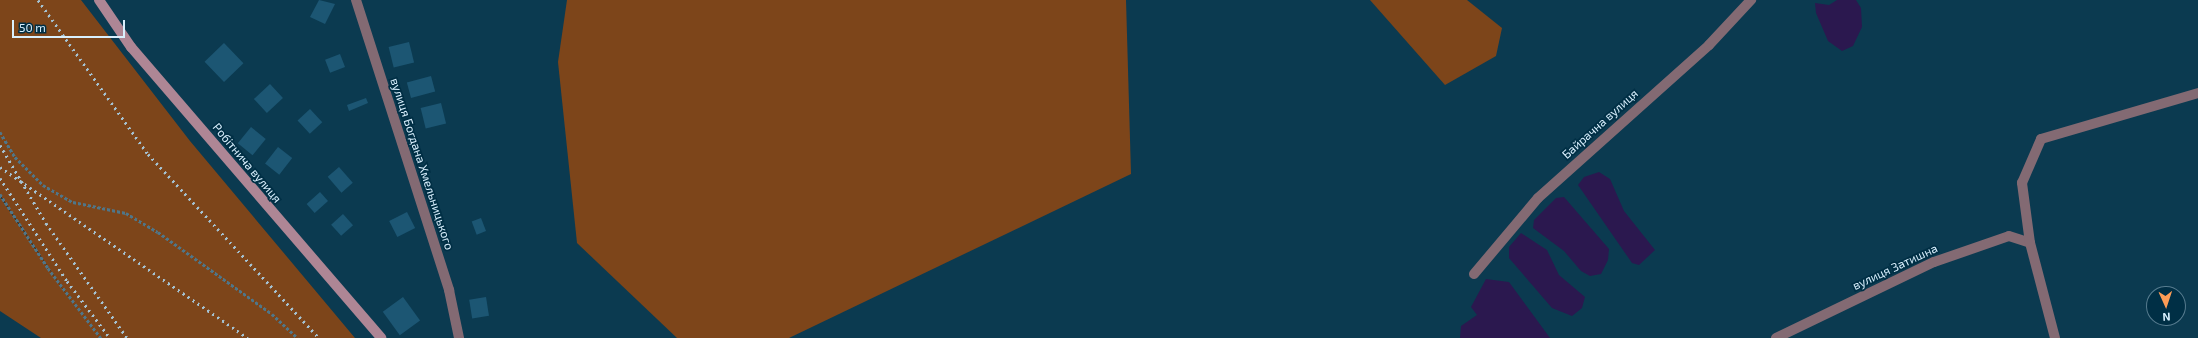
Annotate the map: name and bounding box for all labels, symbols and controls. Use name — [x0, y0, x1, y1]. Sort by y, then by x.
scale bar — [14, 12, 127, 38]
text: 50 m — [19, 20, 46, 34]
street label: вулиця Богдана Хмельницького — [387, 76, 457, 252]
street label: Байрачна вулиця — [1559, 86, 1641, 162]
street label: Робітнича вулиця — [210, 120, 284, 206]
street label: вулиця Затишна — [1850, 241, 1940, 293]
north arrow — [2146, 286, 2186, 326]
text: N — [2162, 311, 2171, 324]

